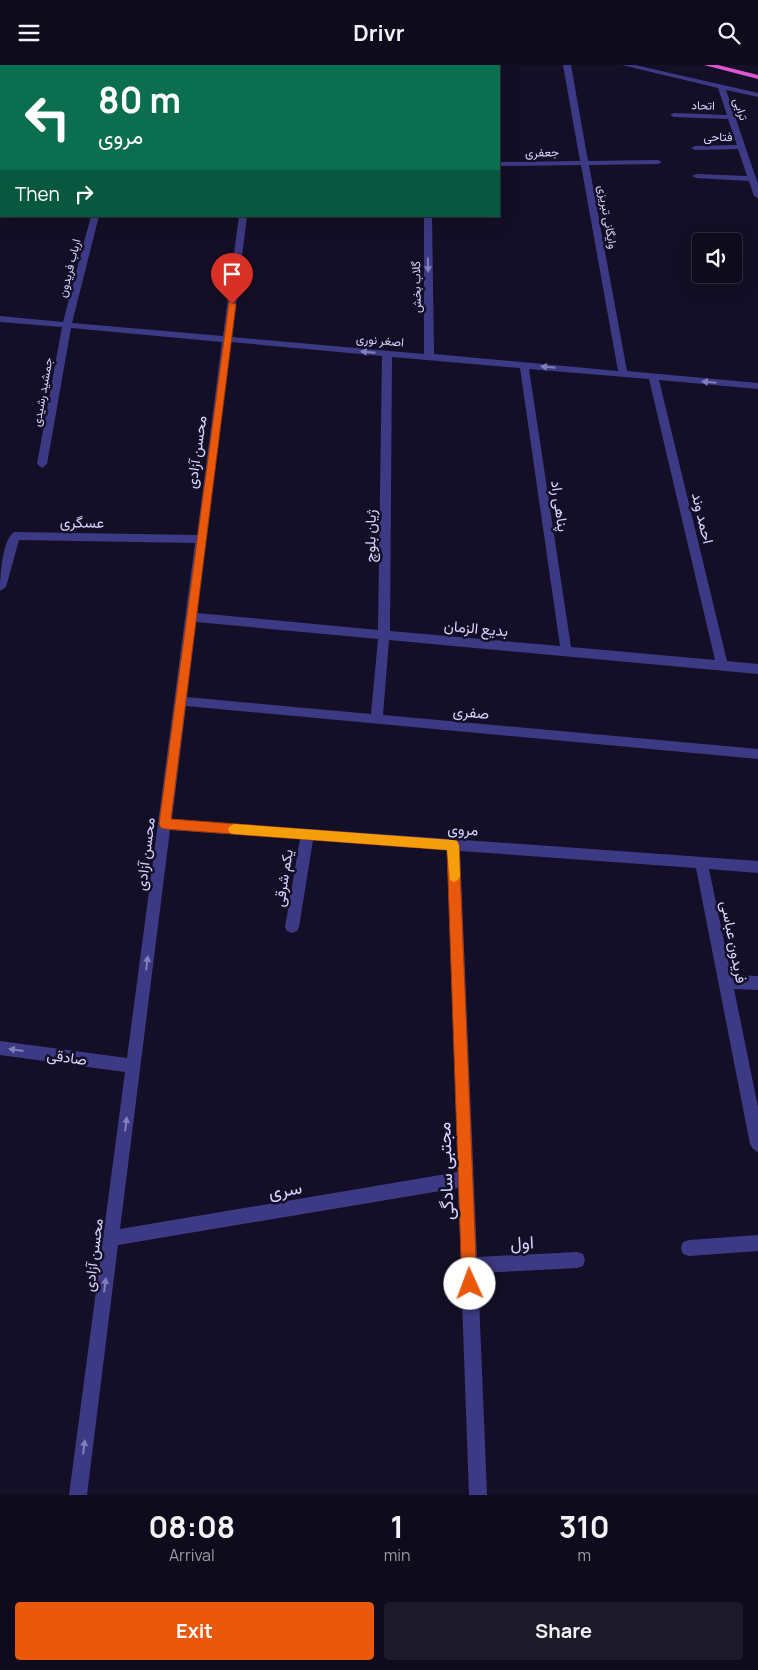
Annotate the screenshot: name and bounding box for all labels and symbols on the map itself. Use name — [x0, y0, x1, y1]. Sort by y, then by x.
street label: ترابی — [729, 95, 753, 123]
street label: اتحاد — [691, 96, 715, 114]
street label: فتاحی — [703, 128, 733, 145]
street label: جعفری — [525, 143, 559, 161]
street label: وایگانی تبریزی — [594, 184, 622, 250]
street label: ارباب فریدون — [54, 237, 84, 299]
pin — [211, 253, 253, 304]
one-way arrow — [424, 257, 432, 273]
street label: گلاب بخش — [407, 261, 425, 313]
street label: اصغر نوری — [355, 329, 405, 351]
one-way arrow — [360, 347, 376, 355]
street label: جمشید رشیدی — [28, 356, 56, 428]
one-way arrow — [539, 363, 555, 371]
one-way arrow — [701, 377, 717, 385]
street label: محسن آزادی — [180, 414, 212, 490]
street label: پناهی راد — [546, 479, 574, 533]
street label: احمد وند — [687, 490, 719, 546]
street label: ژیان بلوچ — [359, 509, 382, 563]
street label: عسگری — [60, 511, 105, 533]
street label: بدیع الزمان — [443, 615, 509, 642]
street label: صفری — [452, 700, 490, 724]
street label: محسن آزادی — [130, 816, 160, 892]
street label: مروی — [447, 817, 479, 841]
street label: یکم شرقی — [268, 848, 298, 908]
street label: فریدون عباسی — [716, 899, 752, 985]
one-way arrow — [143, 955, 151, 971]
street label: صادقی — [46, 1044, 88, 1070]
one-way arrow — [7, 1046, 23, 1054]
one-way arrow — [122, 1116, 130, 1132]
street label: مجتبی سادگی — [431, 1121, 459, 1221]
street label: سری — [266, 1174, 304, 1204]
street label: محسن آزادی — [78, 1217, 108, 1293]
street label: اول — [510, 1229, 534, 1255]
position arrow — [443, 1257, 495, 1309]
one-way arrow — [101, 1277, 109, 1293]
one-way arrow — [80, 1438, 88, 1454]

